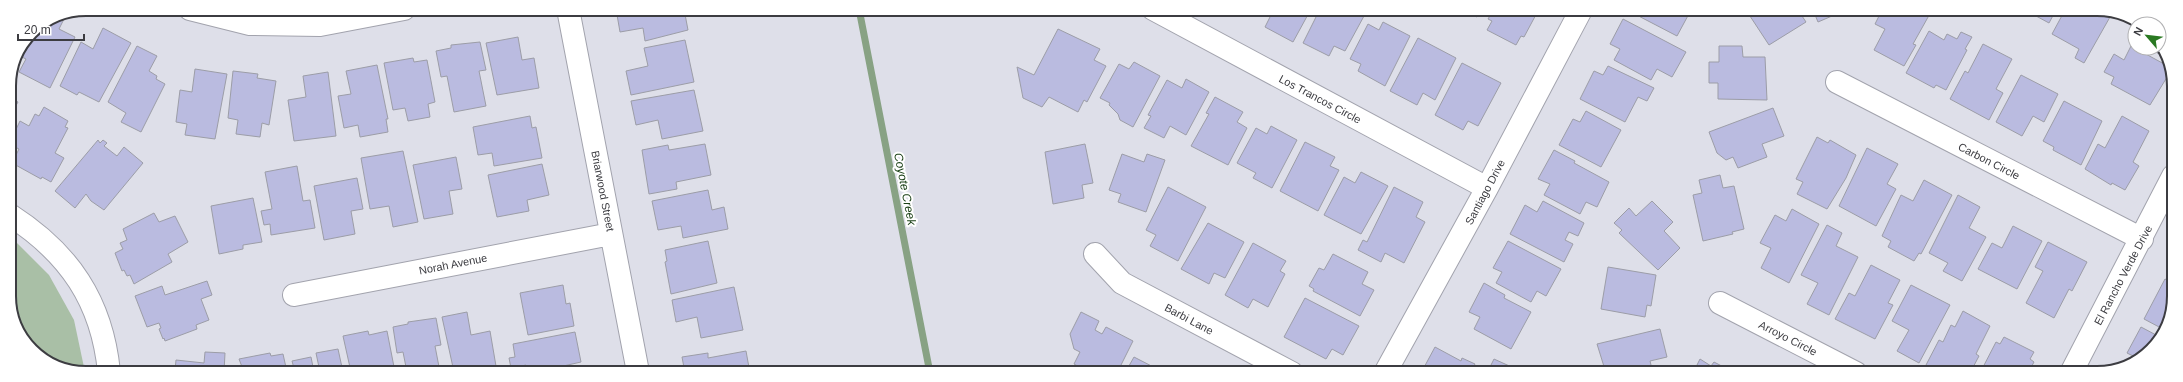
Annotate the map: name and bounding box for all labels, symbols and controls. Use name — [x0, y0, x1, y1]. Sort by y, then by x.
scale bar — [18, 16, 84, 42]
north arrow — [2127, 16, 2167, 56]
text: 20 m — [24, 23, 51, 37]
text: N — [2131, 25, 2145, 38]
street label: Los Trancos Circle — [1277, 72, 1363, 126]
street label: Carbon Circle — [1956, 140, 2022, 182]
street label: Briarwood Street — [589, 150, 617, 232]
water label: Coyote Creek — [891, 152, 919, 227]
street label: Santiago Drive — [1463, 157, 1507, 227]
street label: El Rancho Verde Drive — [2092, 223, 2154, 327]
street label: Norah Avenue — [418, 251, 488, 277]
street label: Barbi Lane — [1163, 301, 1215, 337]
street label: Arroyo Circle — [1757, 318, 1819, 358]

